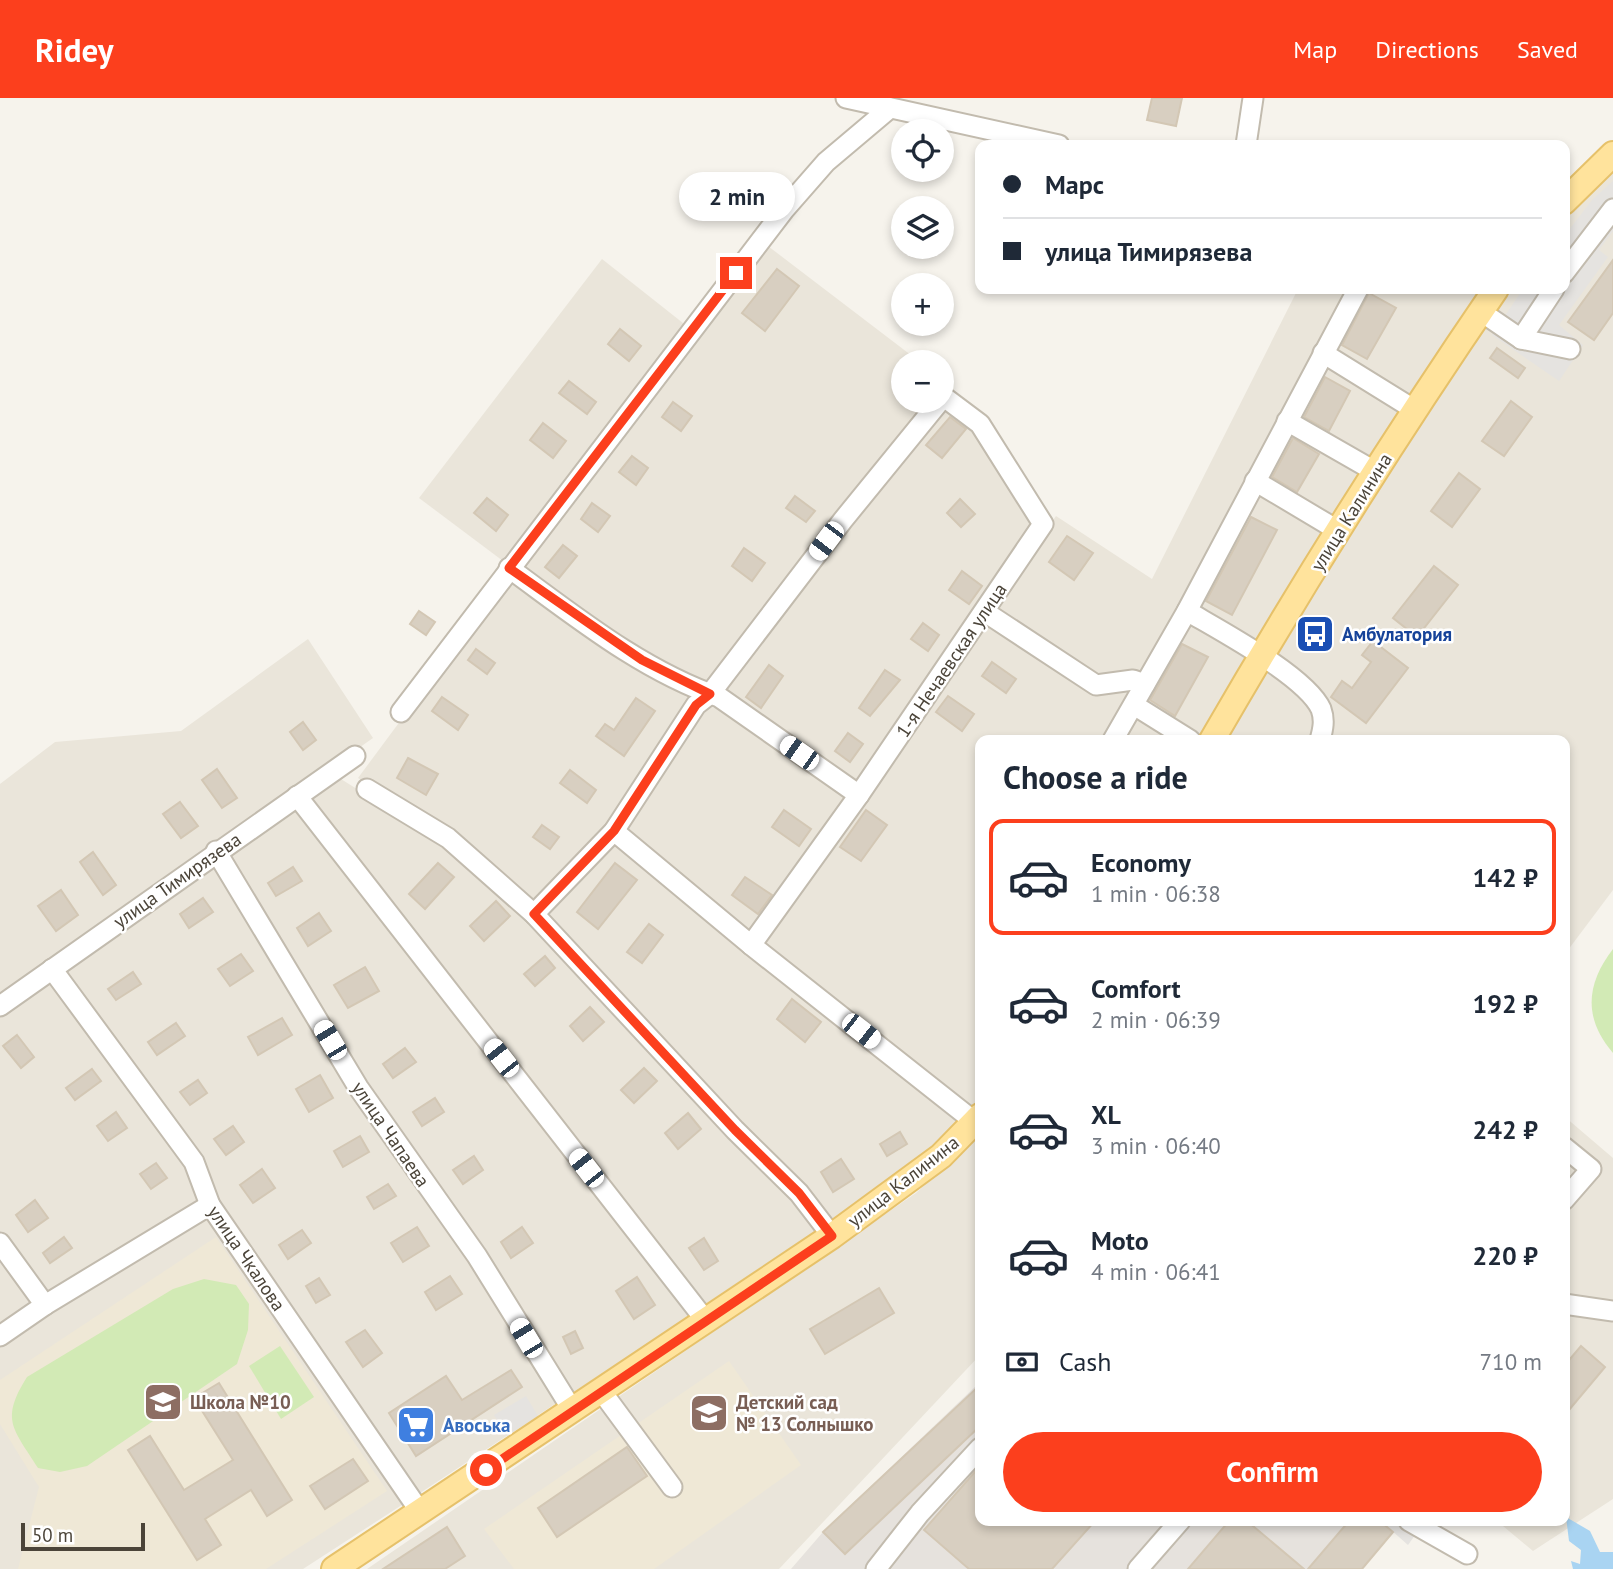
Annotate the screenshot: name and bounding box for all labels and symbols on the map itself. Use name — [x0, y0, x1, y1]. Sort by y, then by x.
callout: 2 min — [678, 172, 794, 220]
route end — [720, 257, 752, 289]
street label: улица Калинина — [1305, 449, 1397, 575]
car — [805, 518, 848, 564]
street label: 1-я Нечаевская улица — [890, 578, 1012, 742]
bus stop icon: Амбулатория — [1294, 613, 1336, 655]
place label: Амбулатория — [1342, 622, 1452, 646]
car — [776, 732, 823, 774]
street label: улица Тимирязева — [108, 827, 246, 933]
car — [838, 1010, 885, 1052]
car — [311, 1017, 350, 1063]
car — [480, 1035, 523, 1081]
street label: улица Чапаева — [347, 1077, 435, 1191]
street label: улица Калинина — [843, 1130, 963, 1232]
car — [565, 1145, 608, 1191]
street label: улица Чкалова — [203, 1201, 291, 1315]
car — [507, 1315, 546, 1361]
school or university icon: Школа №10 — [142, 1381, 184, 1423]
place label: Школа №10 — [190, 1390, 291, 1414]
place label: Детский сад № 13 Солнышко — [736, 1390, 874, 1436]
school or university icon: Детский сад № 13 Солнышко — [688, 1392, 730, 1434]
supermarket icon: Авоська — [395, 1404, 437, 1446]
place label: Авоська — [443, 1413, 511, 1437]
route start — [470, 1454, 502, 1486]
scale bar — [21, 1520, 145, 1552]

